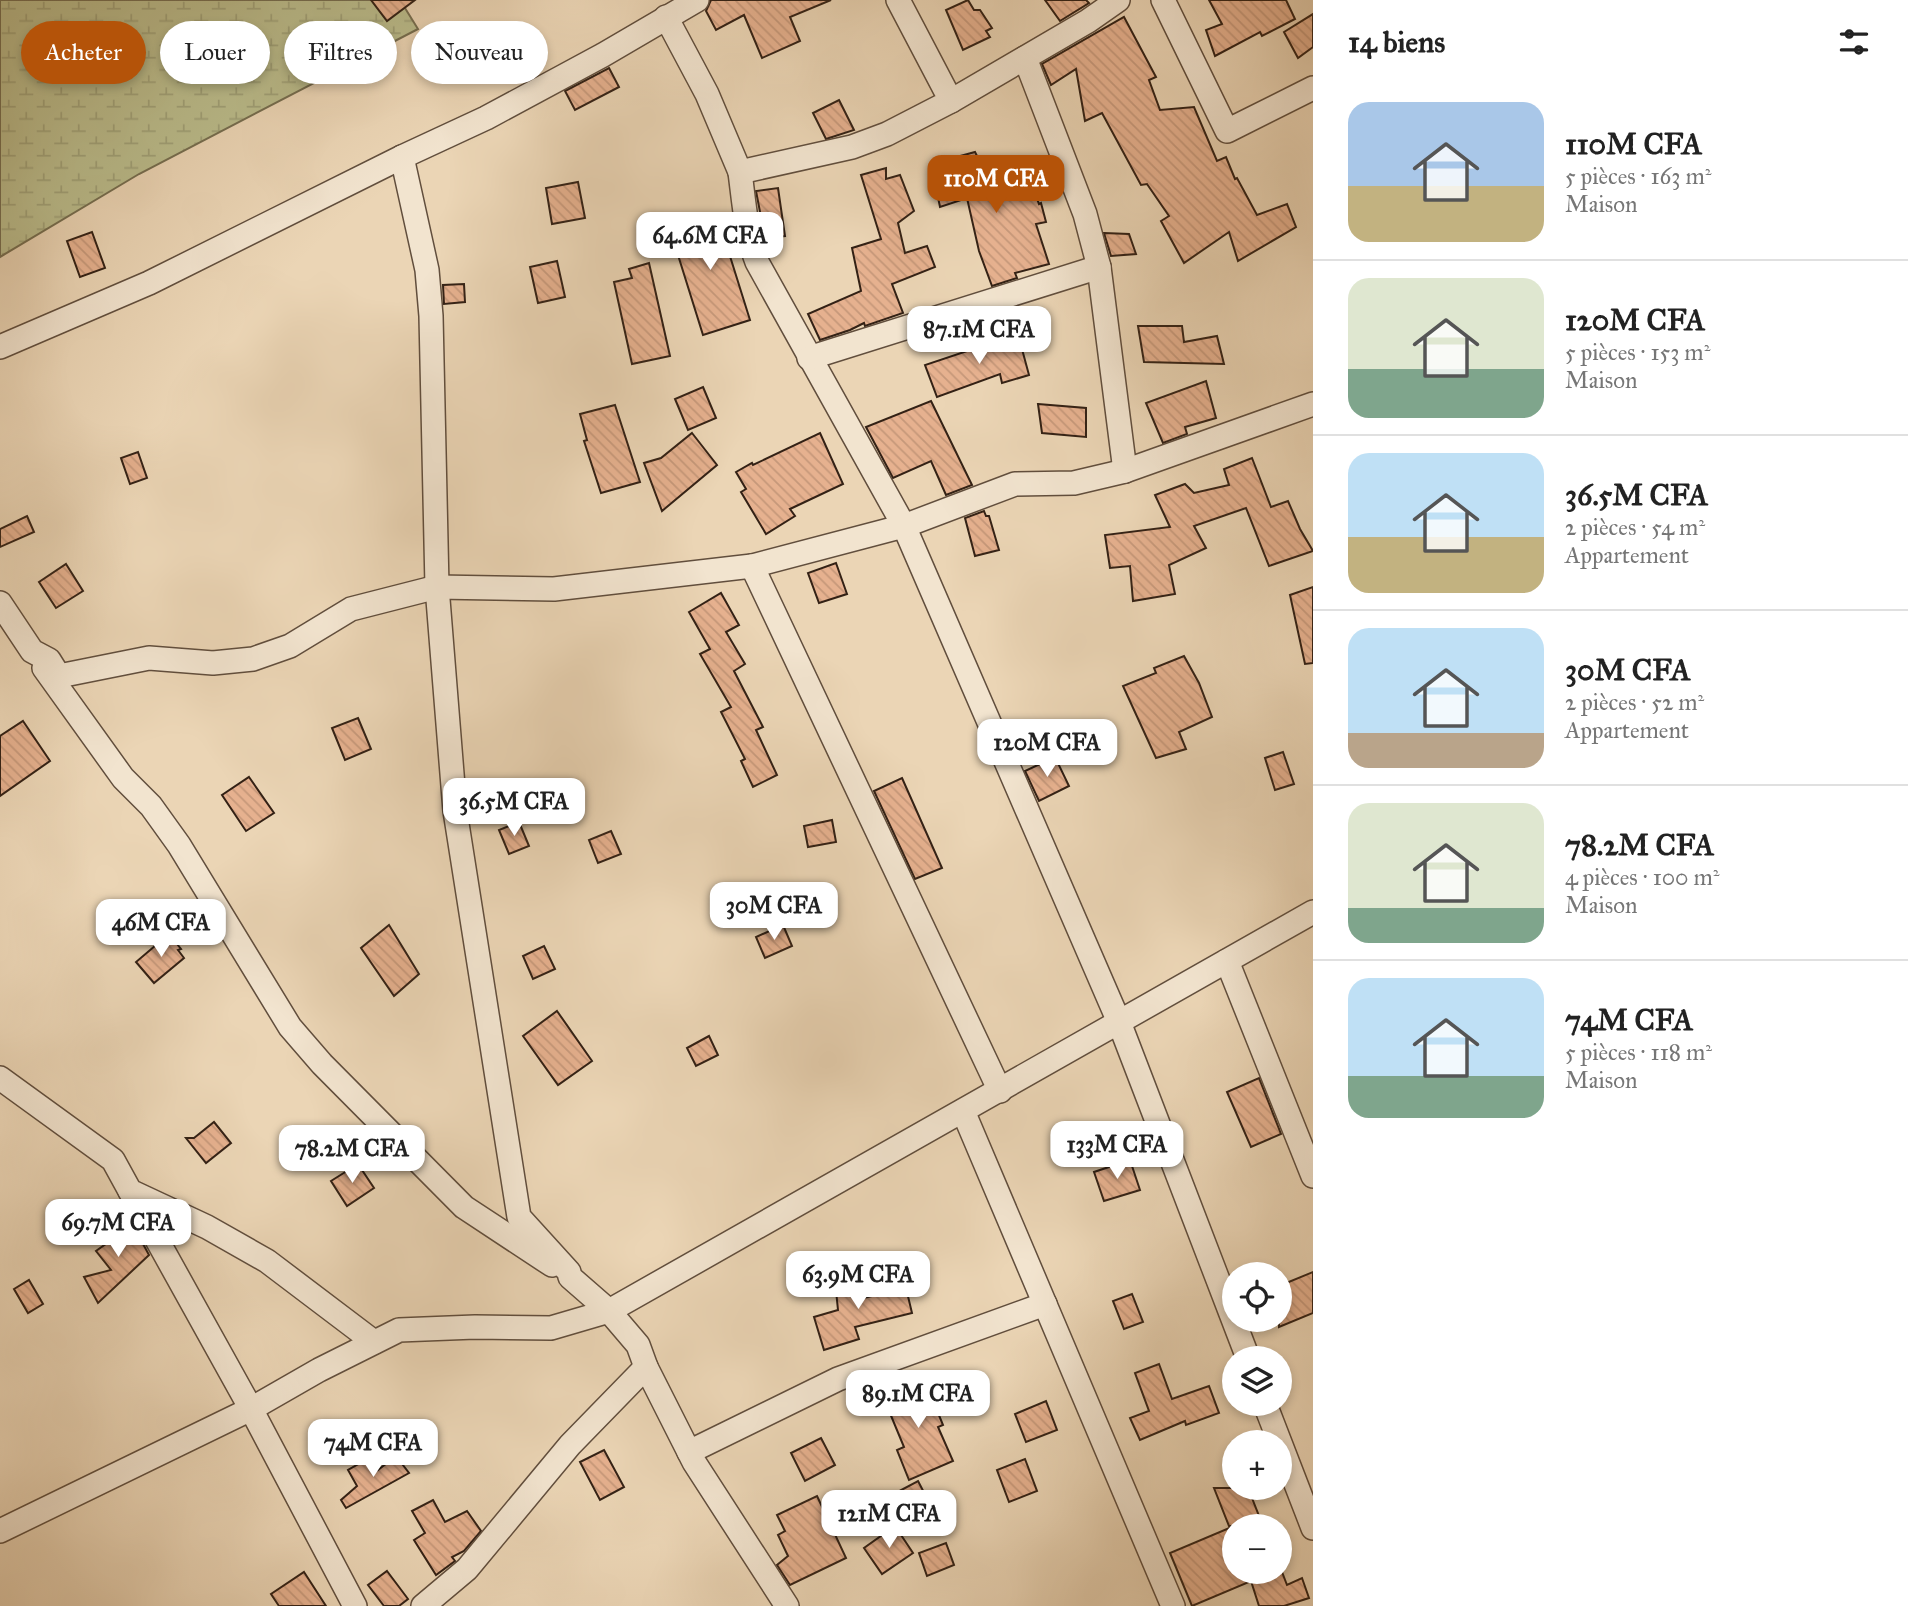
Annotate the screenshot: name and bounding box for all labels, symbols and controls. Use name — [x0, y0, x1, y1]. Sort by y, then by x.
chip: Acheter — [21, 21, 146, 84]
chip: Louer — [160, 21, 270, 84]
chip: Filtres — [284, 21, 397, 84]
chip: Nouveau — [411, 21, 548, 84]
icon: filters — [1835, 23, 1873, 61]
text: 14 biens — [1348, 24, 1445, 60]
text: 110M CFA — [1565, 126, 1702, 162]
icon: home — [1404, 130, 1488, 214]
pin: 110M CFA — [924, 156, 1068, 215]
text: 5 pièces · 163 m² — [1565, 162, 1712, 190]
text: 110M CFA — [943, 164, 1049, 192]
text: Maison — [1565, 190, 1637, 218]
pin: 64.6M CFA — [630, 212, 790, 272]
text: 64.6M CFA — [652, 221, 768, 249]
text: 120M CFA — [1565, 302, 1705, 338]
pin: 87.1M CFA — [899, 306, 1059, 366]
icon: home — [1404, 306, 1488, 390]
text: 87.1M CFA — [923, 315, 1035, 343]
text: 5 pièces · 153 m² — [1565, 338, 1710, 366]
text: Maison — [1565, 366, 1637, 394]
text: 36.5M CFA — [1565, 477, 1708, 513]
icon: home — [1404, 481, 1488, 565]
text: 2 pièces · 54 m² — [1565, 513, 1705, 541]
text: Appartement — [1565, 541, 1689, 569]
text: 30M CFA — [1565, 652, 1691, 688]
icon: home — [1404, 656, 1488, 740]
text: 2 pièces · 52 m² — [1565, 688, 1704, 716]
text: Appartement — [1565, 716, 1689, 744]
pin: 120M CFA — [975, 720, 1119, 779]
text: 120M CFA — [993, 728, 1101, 756]
pin: 36.5M CFA — [434, 778, 594, 838]
text: 36.5M CFA — [459, 787, 569, 815]
text: 78.2M CFA — [1565, 827, 1714, 863]
icon: home — [1404, 831, 1488, 915]
text: 4 pièces · 100 m² — [1565, 863, 1719, 891]
pin: 30M CFA — [709, 883, 839, 942]
text: 30M CFA — [726, 891, 822, 919]
text: Maison — [1565, 891, 1637, 919]
pin: 46M CFA — [96, 900, 226, 959]
text: 46M CFA — [112, 908, 210, 936]
text: 74M CFA — [1565, 1002, 1693, 1038]
icon: home — [1404, 1006, 1488, 1090]
text: 5 pièces · 118 m² — [1565, 1038, 1712, 1066]
text: Maison — [1565, 1066, 1637, 1094]
pin: 133M CFA — [1045, 1122, 1189, 1181]
pin: 78.2M CFA — [272, 1126, 432, 1185]
text: 133M CFA — [1066, 1130, 1168, 1158]
text: 78.2M CFA — [295, 1134, 409, 1162]
pin: 69.7M CFA — [38, 1200, 198, 1259]
text: 69.7M CFA — [61, 1208, 175, 1236]
pin: 63.9M CFA — [778, 1252, 938, 1311]
text: 63.9M CFA — [802, 1260, 914, 1288]
map controls — [1222, 1262, 1292, 1584]
button: locate — [1222, 1262, 1292, 1332]
button: layers — [1222, 1346, 1292, 1416]
pin: 89.1M CFA — [838, 1370, 998, 1430]
text: 89.1M CFA — [862, 1379, 974, 1407]
pin: 74M CFA — [308, 1420, 438, 1479]
text: 74M CFA — [324, 1428, 422, 1456]
button: + — [1222, 1430, 1292, 1500]
pin: 121M CFA — [817, 1490, 961, 1550]
text: 121M CFA — [837, 1499, 941, 1527]
button: − — [1222, 1514, 1292, 1584]

